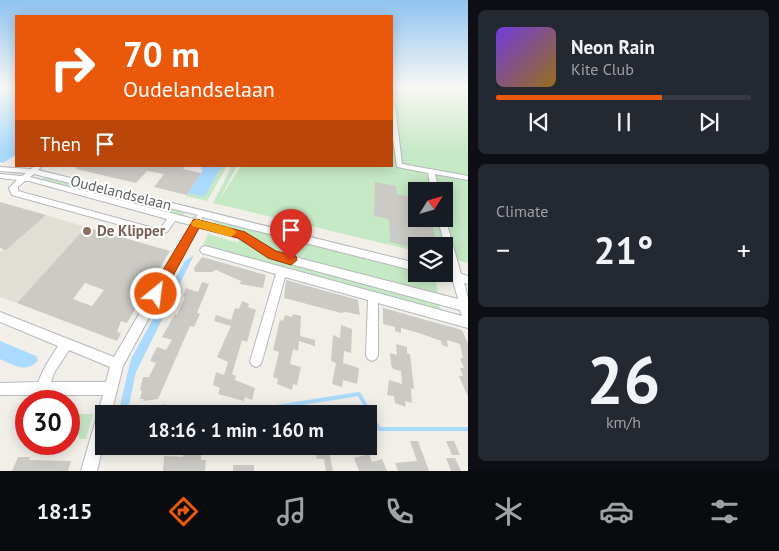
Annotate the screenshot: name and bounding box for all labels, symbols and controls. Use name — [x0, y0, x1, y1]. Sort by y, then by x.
text: 70 m — [123, 31, 200, 77]
icon: right — [40, 35, 105, 100]
text: Neon Rain — [571, 35, 655, 59]
text: Kite Club — [571, 59, 634, 79]
text: Oudelandselaan — [123, 75, 275, 103]
icon: previous — [525, 108, 553, 136]
icon: pause — [610, 108, 638, 136]
icon: next — [695, 108, 723, 136]
icon: arrive — [91, 130, 119, 158]
text: Then — [40, 132, 81, 156]
street label: Oudelandselaan — [69, 171, 174, 214]
north arrow — [408, 182, 452, 228]
map controls — [408, 182, 453, 282]
text: Climate — [496, 201, 548, 221]
pin — [270, 209, 312, 260]
icon: arrive — [277, 216, 305, 244]
place label: De Klipper — [97, 221, 166, 240]
marker: De Klipper — [81, 225, 93, 237]
text: 21° — [594, 225, 653, 274]
text: − — [496, 231, 510, 268]
text: + — [737, 231, 751, 268]
button: layers — [408, 237, 453, 282]
position arrow — [129, 267, 181, 319]
text: 26 — [587, 337, 660, 421]
speed limit sign: 30 — [15, 390, 80, 455]
text: km/h — [606, 412, 641, 432]
text: 18:16 · 1 min · 160 m — [148, 418, 324, 442]
icon: directions — [166, 494, 201, 529]
icon: music — [274, 494, 309, 529]
icon: phone — [382, 494, 417, 529]
icon: climate — [491, 494, 526, 529]
icon: car — [599, 494, 634, 529]
icon: filters — [707, 494, 742, 529]
text: 18:15 — [37, 497, 92, 525]

